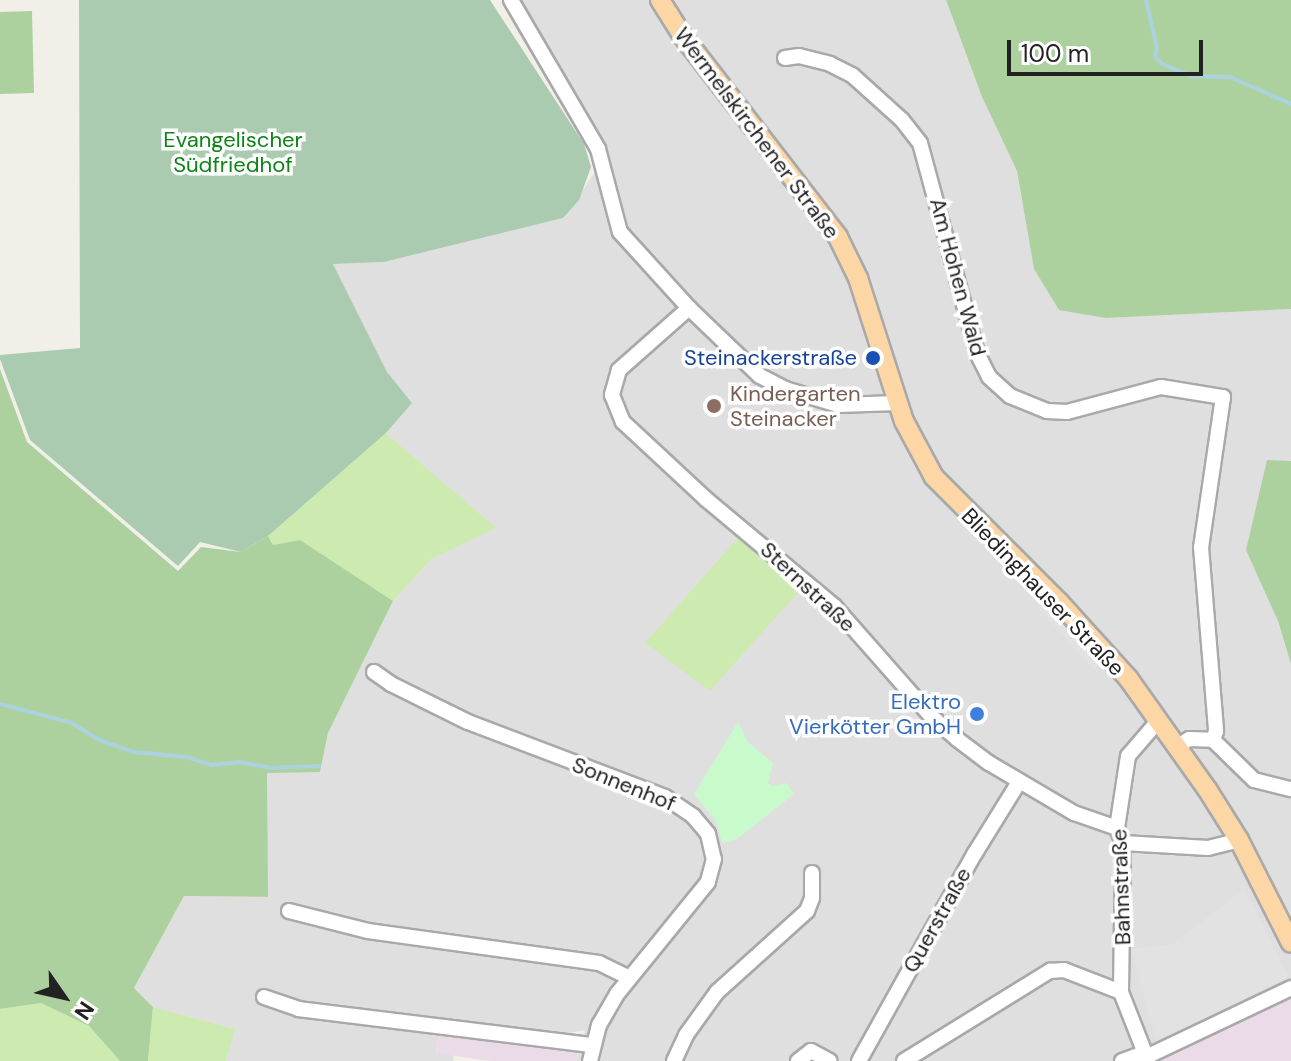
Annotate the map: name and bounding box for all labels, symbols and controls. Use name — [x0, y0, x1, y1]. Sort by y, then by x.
street label: Wermelskirchener Straße — [669, 22, 845, 244]
scale bar — [1011, 24, 1207, 74]
text: 100 m — [1021, 38, 1089, 69]
park label: Evangelischer Südfriedhof — [163, 126, 303, 178]
street label: Am Hohen Wald — [924, 195, 992, 359]
place label: Steinackerstraße — [684, 345, 857, 371]
marker: Steinackerstraße — [864, 349, 882, 367]
place label: Kindergarten Steinacker — [730, 380, 861, 432]
marker: Kindergarten Steinacker — [705, 397, 723, 415]
street label: Bliedinghauser Straße — [956, 503, 1130, 681]
street label: Sternstraße — [755, 536, 861, 638]
place label: Elektro Vierkötter GmbH — [789, 688, 961, 740]
marker: Elektro Vierkötter GmbH — [968, 705, 986, 723]
street label: Sonnenhof — [568, 751, 680, 817]
street label: Bahnstraße — [1106, 828, 1136, 946]
street label: Querstraße — [897, 863, 977, 977]
north arrow — [24, 957, 104, 1037]
text: N — [68, 996, 101, 1025]

